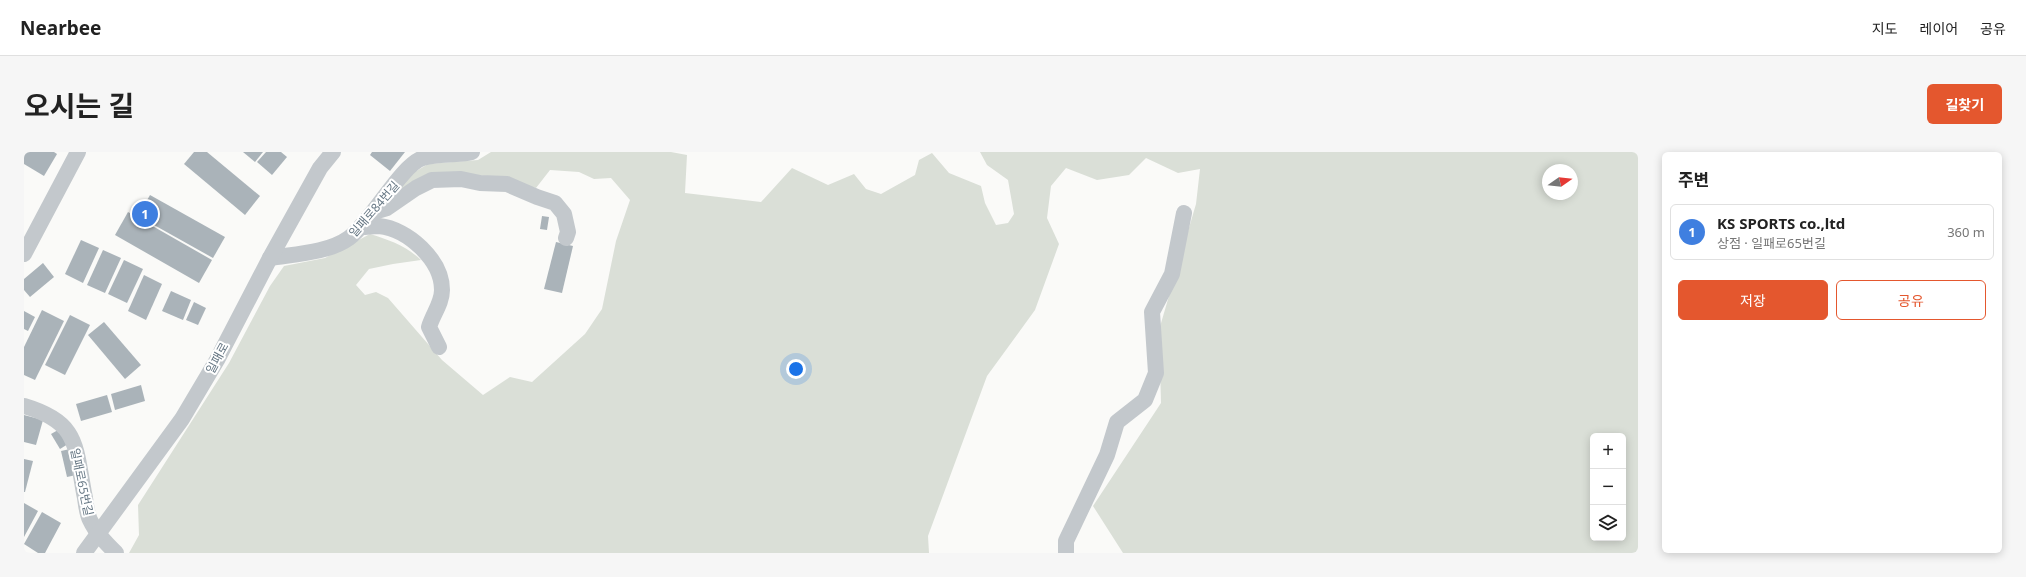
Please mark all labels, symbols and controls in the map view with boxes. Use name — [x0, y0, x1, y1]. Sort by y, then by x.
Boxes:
text: Nearbee — [20, 15, 101, 41]
text: 지도 — [1872, 19, 1898, 38]
text: 레이어 — [1920, 19, 1958, 38]
text: 공유 — [1980, 19, 2006, 38]
button: 길찾기 — [1927, 84, 2002, 124]
text: 오시는 길 — [24, 86, 134, 124]
north arrow — [1542, 164, 1578, 200]
text: 주변 — [1678, 168, 1709, 191]
street label: 일패로84번길 — [345, 177, 403, 241]
pin: 1 — [132, 199, 158, 229]
text: KS SPORTS co.,ltd — [1717, 213, 1845, 233]
text: 1 — [1688, 223, 1696, 241]
text: 360 m — [1947, 223, 1985, 241]
text: 상점 · 일패로65번길 — [1717, 234, 1826, 252]
button: 저장 — [1678, 280, 1828, 320]
button: 공유 — [1836, 280, 1986, 320]
street label: 일패로 — [202, 339, 232, 377]
your location — [786, 359, 806, 379]
map controls — [1590, 433, 1626, 541]
button: + — [1590, 433, 1626, 469]
street label: 일패로65번길 — [67, 447, 97, 517]
button: − — [1590, 469, 1626, 505]
button: layers — [1590, 505, 1626, 541]

